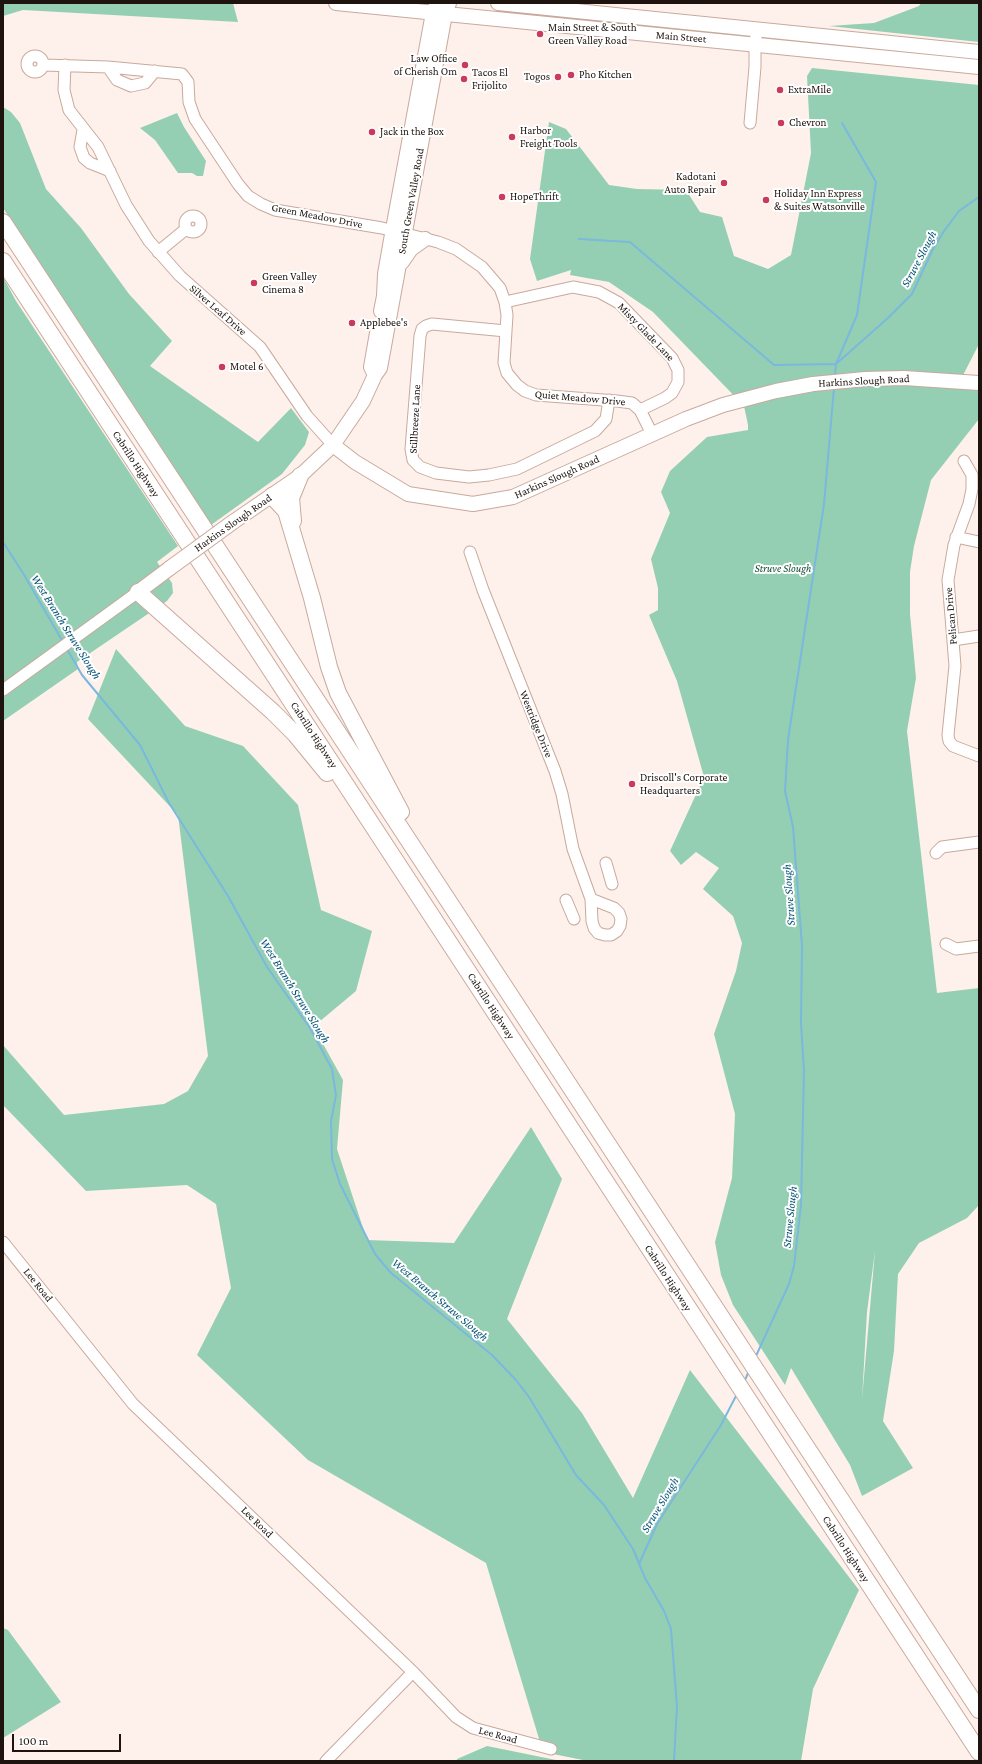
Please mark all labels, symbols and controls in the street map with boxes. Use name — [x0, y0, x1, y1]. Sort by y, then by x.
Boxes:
place label: Main Street & South Green Valley Road — [548, 21, 637, 47]
street label: Main Street — [655, 28, 707, 46]
marker: Main Street & South Green Valley Road — [535, 29, 545, 39]
place label: Law Office of Cherish Om — [394, 52, 457, 78]
marker: Law Office of Cherish Om — [460, 60, 470, 70]
place label: Tacos El Frijolito — [472, 66, 508, 92]
place label: Pho Kitchen — [579, 68, 632, 82]
place label: Togos — [524, 70, 550, 84]
marker: Pho Kitchen — [566, 70, 576, 80]
marker: Togos — [553, 72, 563, 82]
marker: Tacos El Frijolito — [459, 74, 469, 84]
place label: ExtraMile — [788, 83, 831, 97]
marker: ExtraMile — [775, 85, 785, 95]
place label: Chevron — [789, 116, 826, 130]
marker: Chevron — [776, 118, 786, 128]
place label: Harbor Freight Tools — [520, 124, 577, 150]
place label: Jack in the Box — [380, 125, 444, 139]
marker: Jack in the Box — [367, 127, 377, 137]
marker: Harbor Freight Tools — [507, 132, 517, 142]
street label: South Green Valley Road — [395, 147, 427, 255]
place label: Kadotani Auto Repair — [664, 170, 716, 196]
marker: Kadotani Auto Repair — [719, 178, 729, 188]
place label: Holiday Inn Express & Suites Watsonville — [774, 187, 865, 213]
place label: HopeThrift — [510, 190, 559, 204]
marker: HopeThrift — [497, 192, 507, 202]
marker: Holiday Inn Express & Suites Watsonville — [761, 195, 771, 205]
street label: Green Meadow Drive — [270, 201, 364, 231]
water label: Struve Slough — [898, 228, 940, 290]
place label: Green Valley Cinema 8 — [262, 270, 317, 296]
marker: Green Valley Cinema 8 — [249, 278, 259, 288]
street label: Silver Leaf Drive — [187, 282, 249, 338]
street label: Misty Glade Lane — [615, 300, 677, 364]
place label: Applebee's — [360, 316, 408, 330]
marker: Applebee's — [347, 318, 357, 328]
place label: Motel 6 — [230, 360, 264, 374]
marker: Motel 6 — [217, 362, 227, 372]
street label: Harkins Slough Road — [818, 372, 910, 390]
street label: Stillbreeze Lane — [407, 384, 423, 454]
street label: Quiet Meadow Drive — [534, 387, 626, 409]
street label: Cabrillo Highway — [110, 428, 162, 500]
street label: Harkins Slough Road — [513, 452, 601, 502]
street label: Harkins Slough Road — [192, 491, 274, 555]
park label: Struve Slough — [755, 562, 811, 576]
water label: West Branch Struve Slough — [28, 572, 104, 682]
street label: Pelican Drive — [942, 587, 960, 645]
street label: Westridge Drive — [517, 689, 555, 759]
street label: Cabrillo Highway — [288, 699, 340, 771]
place label: Driscoll's Corporate Headquarters — [640, 771, 727, 797]
marker: Driscoll's Corporate Headquarters — [627, 779, 637, 789]
water label: Struve Slough — [780, 864, 798, 926]
water label: West Branch Struve Slough — [257, 936, 333, 1046]
street label: Cabrillo Highway — [465, 970, 517, 1042]
water label: Struve Slough — [780, 1185, 800, 1249]
street label: Cabrillo Highway — [642, 1242, 694, 1314]
water label: West Branch Struve Slough — [389, 1256, 491, 1344]
street label: Lee Road — [20, 1265, 56, 1305]
water label: Struve Slough — [638, 1475, 682, 1535]
street label: Lee Road — [238, 1504, 276, 1540]
street label: Cabrillo Highway — [820, 1513, 872, 1585]
street label: Lee Road — [477, 1724, 519, 1746]
scale bar — [14, 1726, 123, 1752]
text: 100 m — [19, 1734, 48, 1748]

